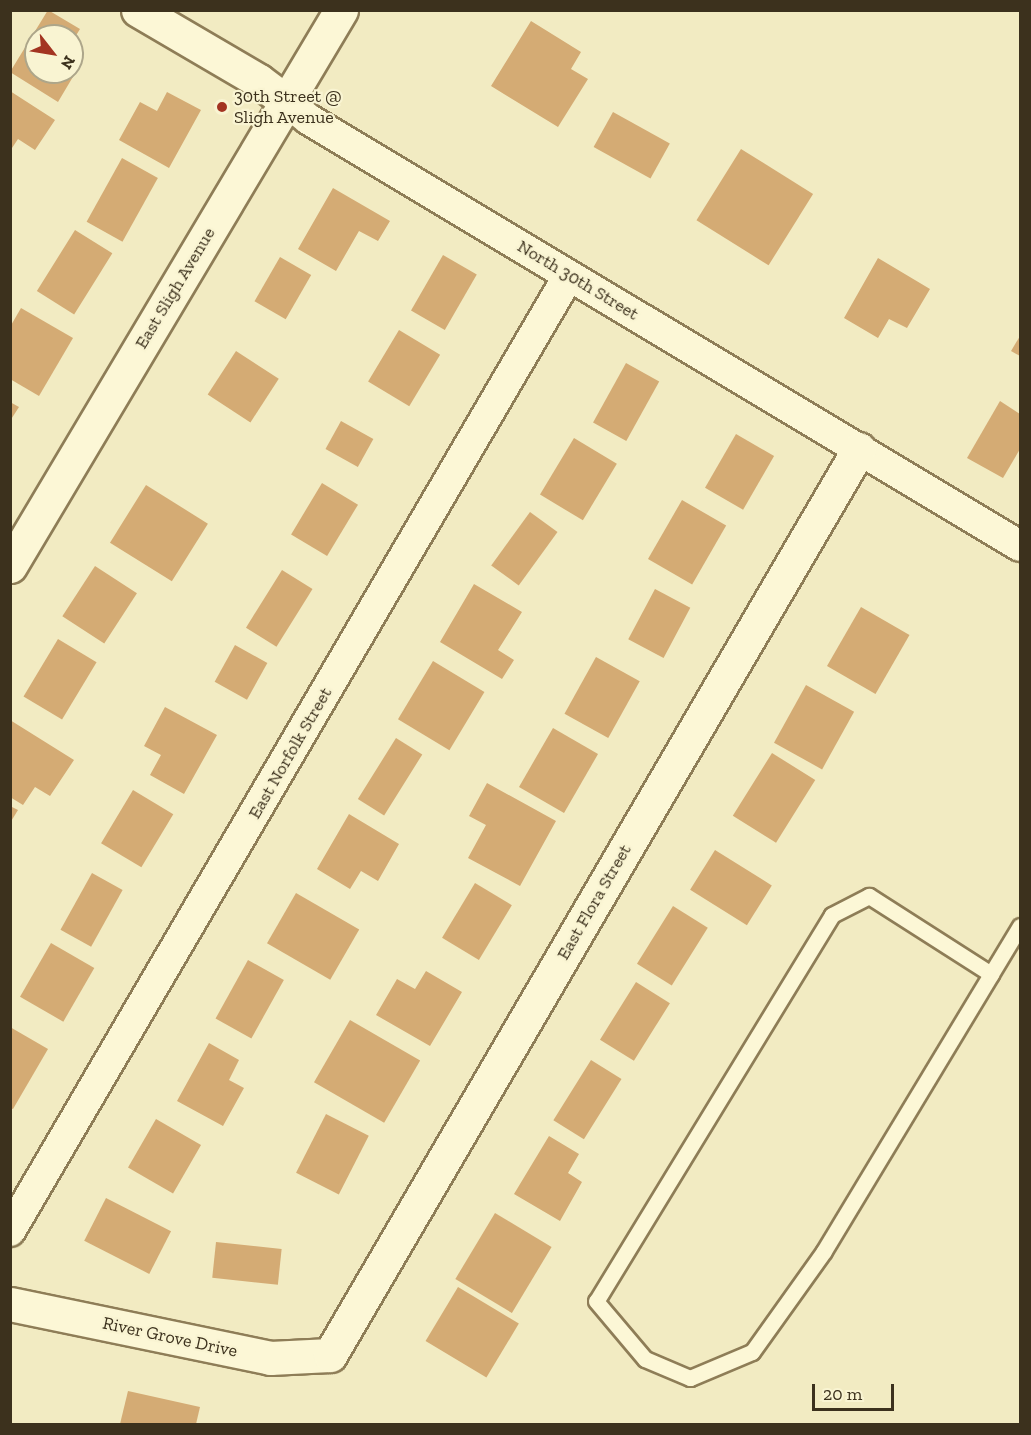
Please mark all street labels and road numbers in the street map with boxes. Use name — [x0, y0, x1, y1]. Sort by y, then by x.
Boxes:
street label: East Sligh Avenue — [130, 223, 220, 353]
street label: North 30th Street — [513, 235, 643, 325]
street label: East Norfolk Street — [244, 683, 336, 823]
street label: East Flora Street — [552, 840, 636, 964]
street label: River Grove Drive — [100, 1312, 240, 1362]

